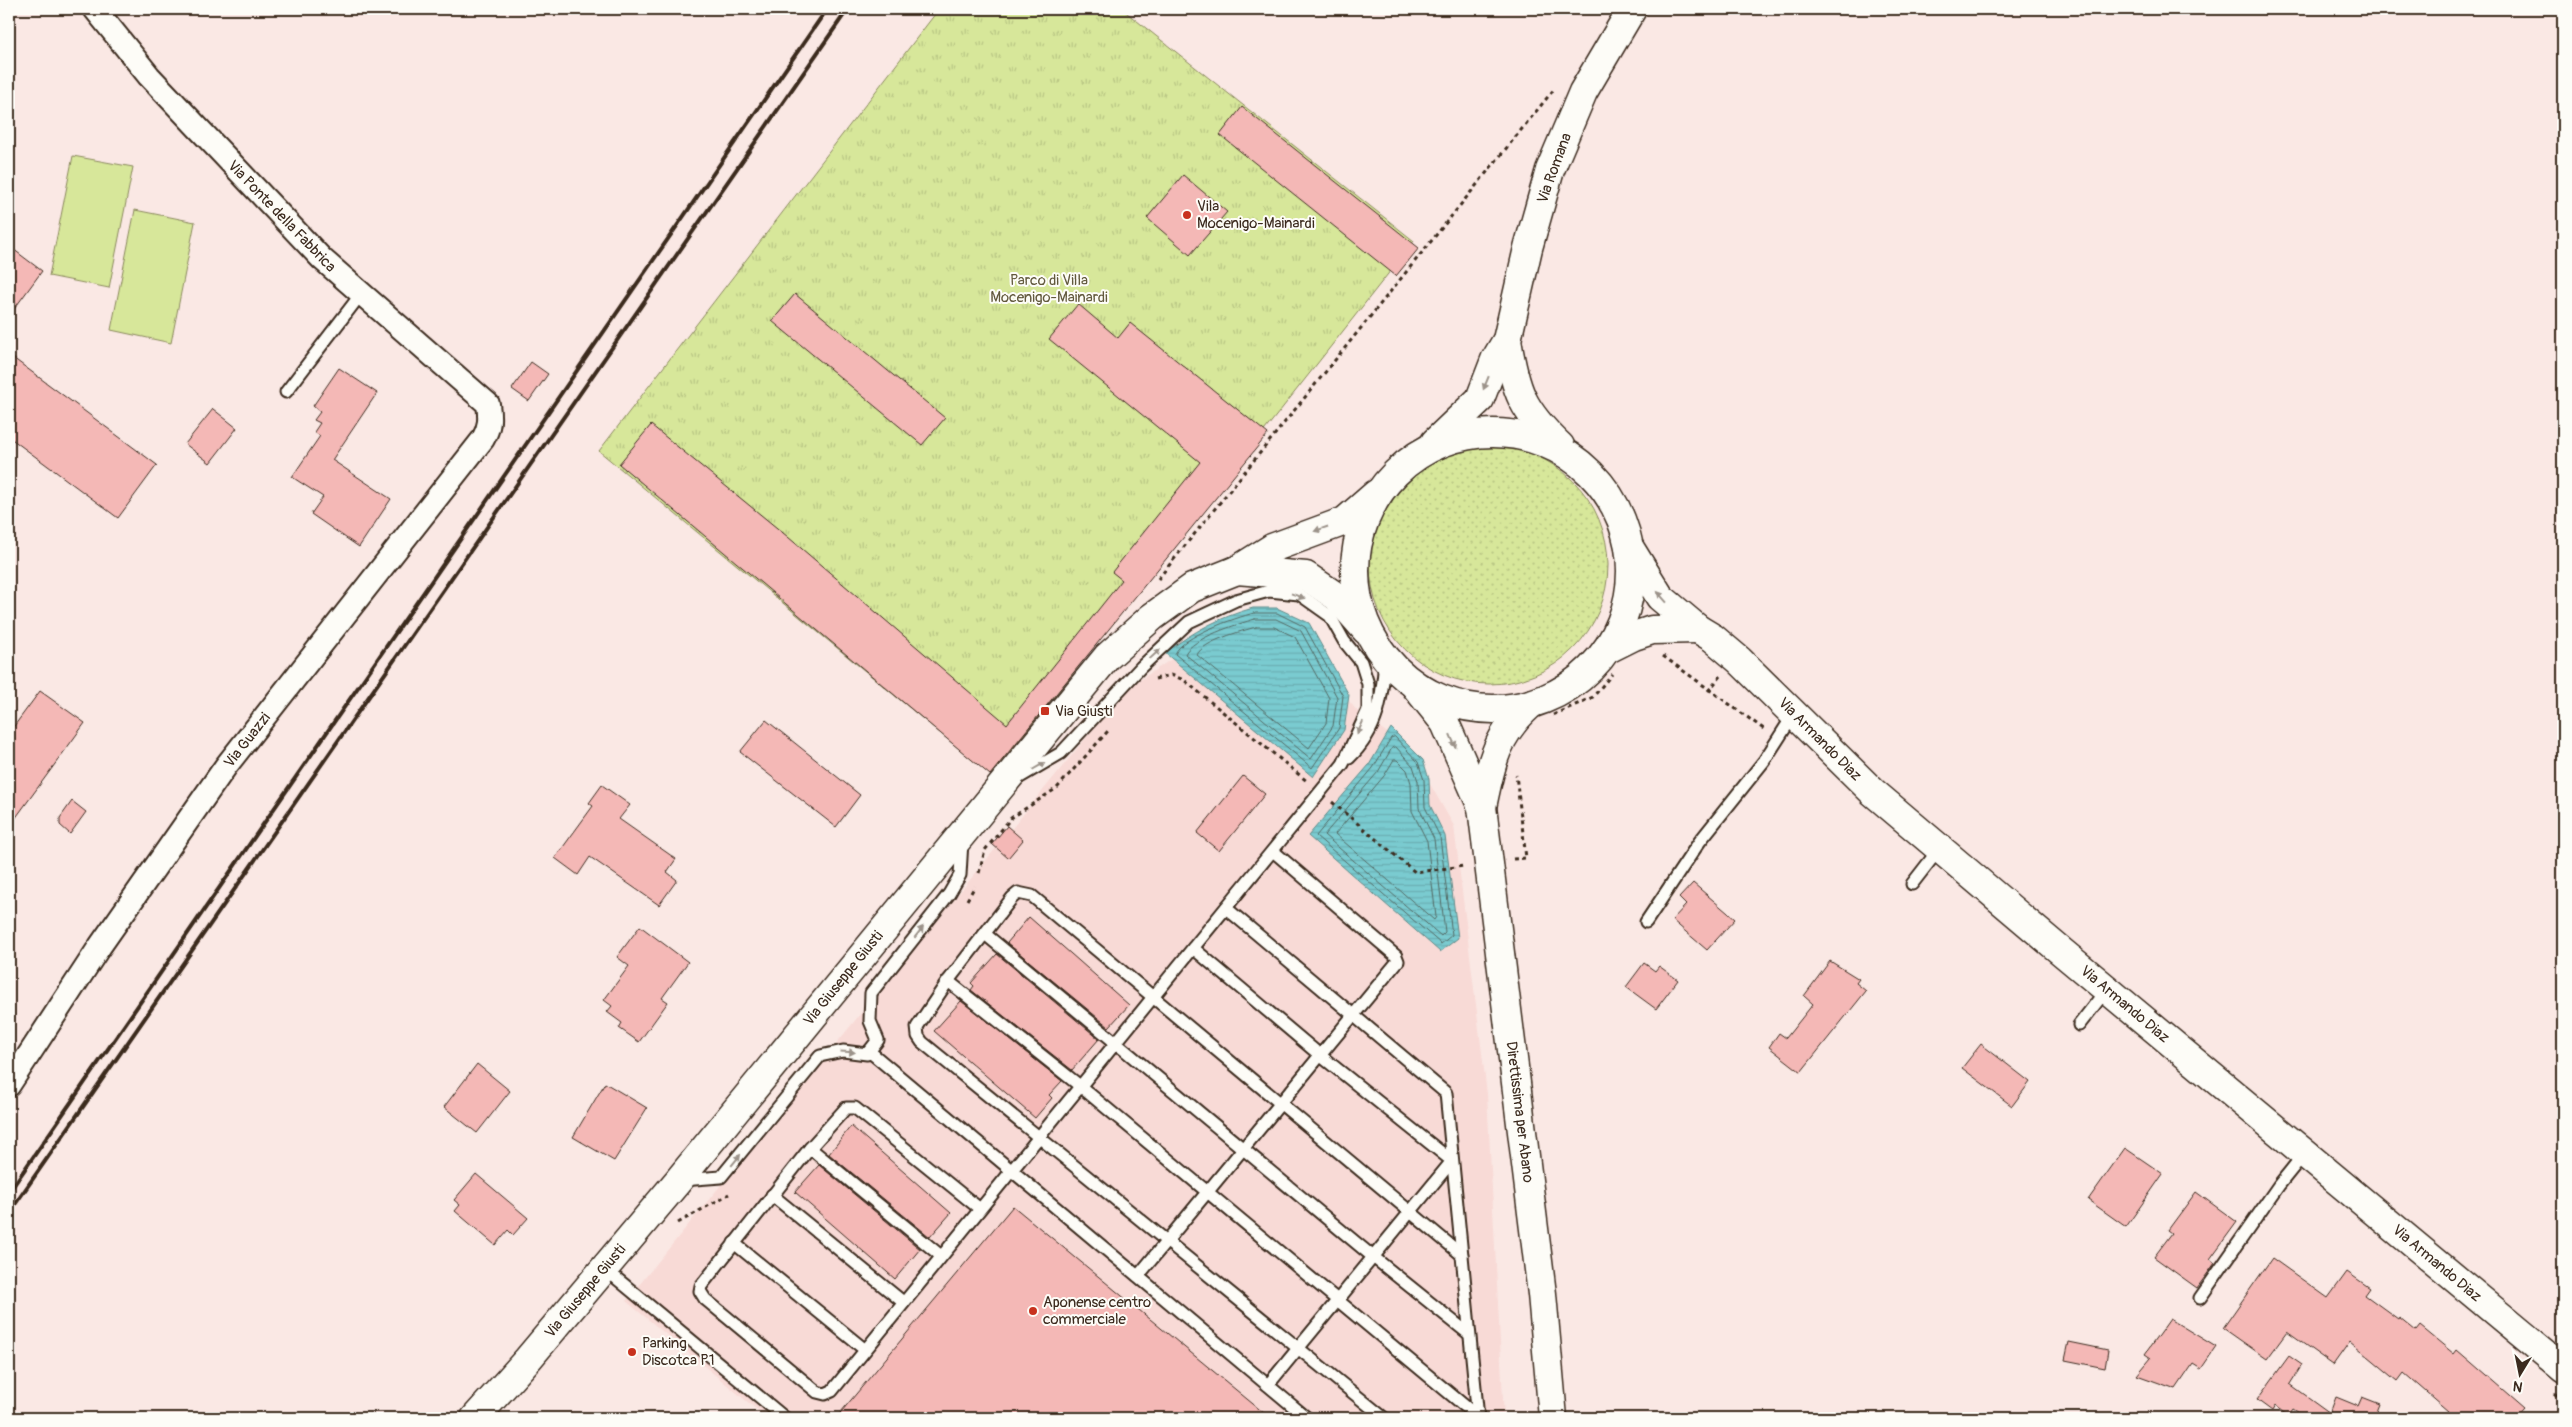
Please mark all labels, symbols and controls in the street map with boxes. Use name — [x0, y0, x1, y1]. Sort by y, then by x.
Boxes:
street label: Via Romana — [1533, 130, 1576, 206]
street label: Via Ponte della Fabbrica — [223, 157, 340, 276]
place label: Vila Mocenigo-Mainardi — [1197, 197, 1315, 233]
marker: Vila Mocenigo-Mainardi — [1181, 209, 1193, 221]
park label: Parco di Villa Mocenigo-Mainardi — [990, 271, 1108, 307]
one-way arrow — [1482, 376, 1490, 391]
one-way arrow — [1314, 526, 1329, 533]
one-way arrow — [1656, 590, 1667, 603]
one-way arrow — [1291, 592, 1306, 600]
one-way arrow — [1149, 648, 1161, 659]
street label: Via Armando Diaz — [1774, 694, 1866, 785]
place label: Via Giusti — [1055, 702, 1113, 721]
marker: Via Giusti — [1039, 705, 1051, 717]
street label: Via Guazzi — [220, 709, 275, 772]
one-way arrow — [1356, 721, 1364, 735]
one-way arrow — [1449, 734, 1457, 749]
one-way arrow — [1032, 762, 1046, 770]
one-way arrow — [914, 926, 924, 939]
street label: Via Giuseppe Giusti — [799, 927, 888, 1030]
street label: Via Armando Diaz — [2076, 962, 2173, 1047]
street label: Direttissima per Abano — [1501, 1040, 1538, 1184]
one-way arrow — [841, 1049, 857, 1057]
one-way arrow — [730, 1154, 741, 1166]
street label: Via Armando Diaz — [2388, 1221, 2485, 1306]
street label: Via Giuseppe Giusti — [541, 1240, 630, 1342]
place label: Aponense centro commerciale — [1043, 1293, 1151, 1329]
marker: Aponense centro commerciale — [1027, 1305, 1039, 1317]
place label: Parking Discotca P1 — [642, 1334, 715, 1370]
marker: Parking Discotca P1 — [626, 1346, 638, 1358]
north arrow — [2494, 1350, 2544, 1400]
text: N — [2512, 1377, 2524, 1396]

